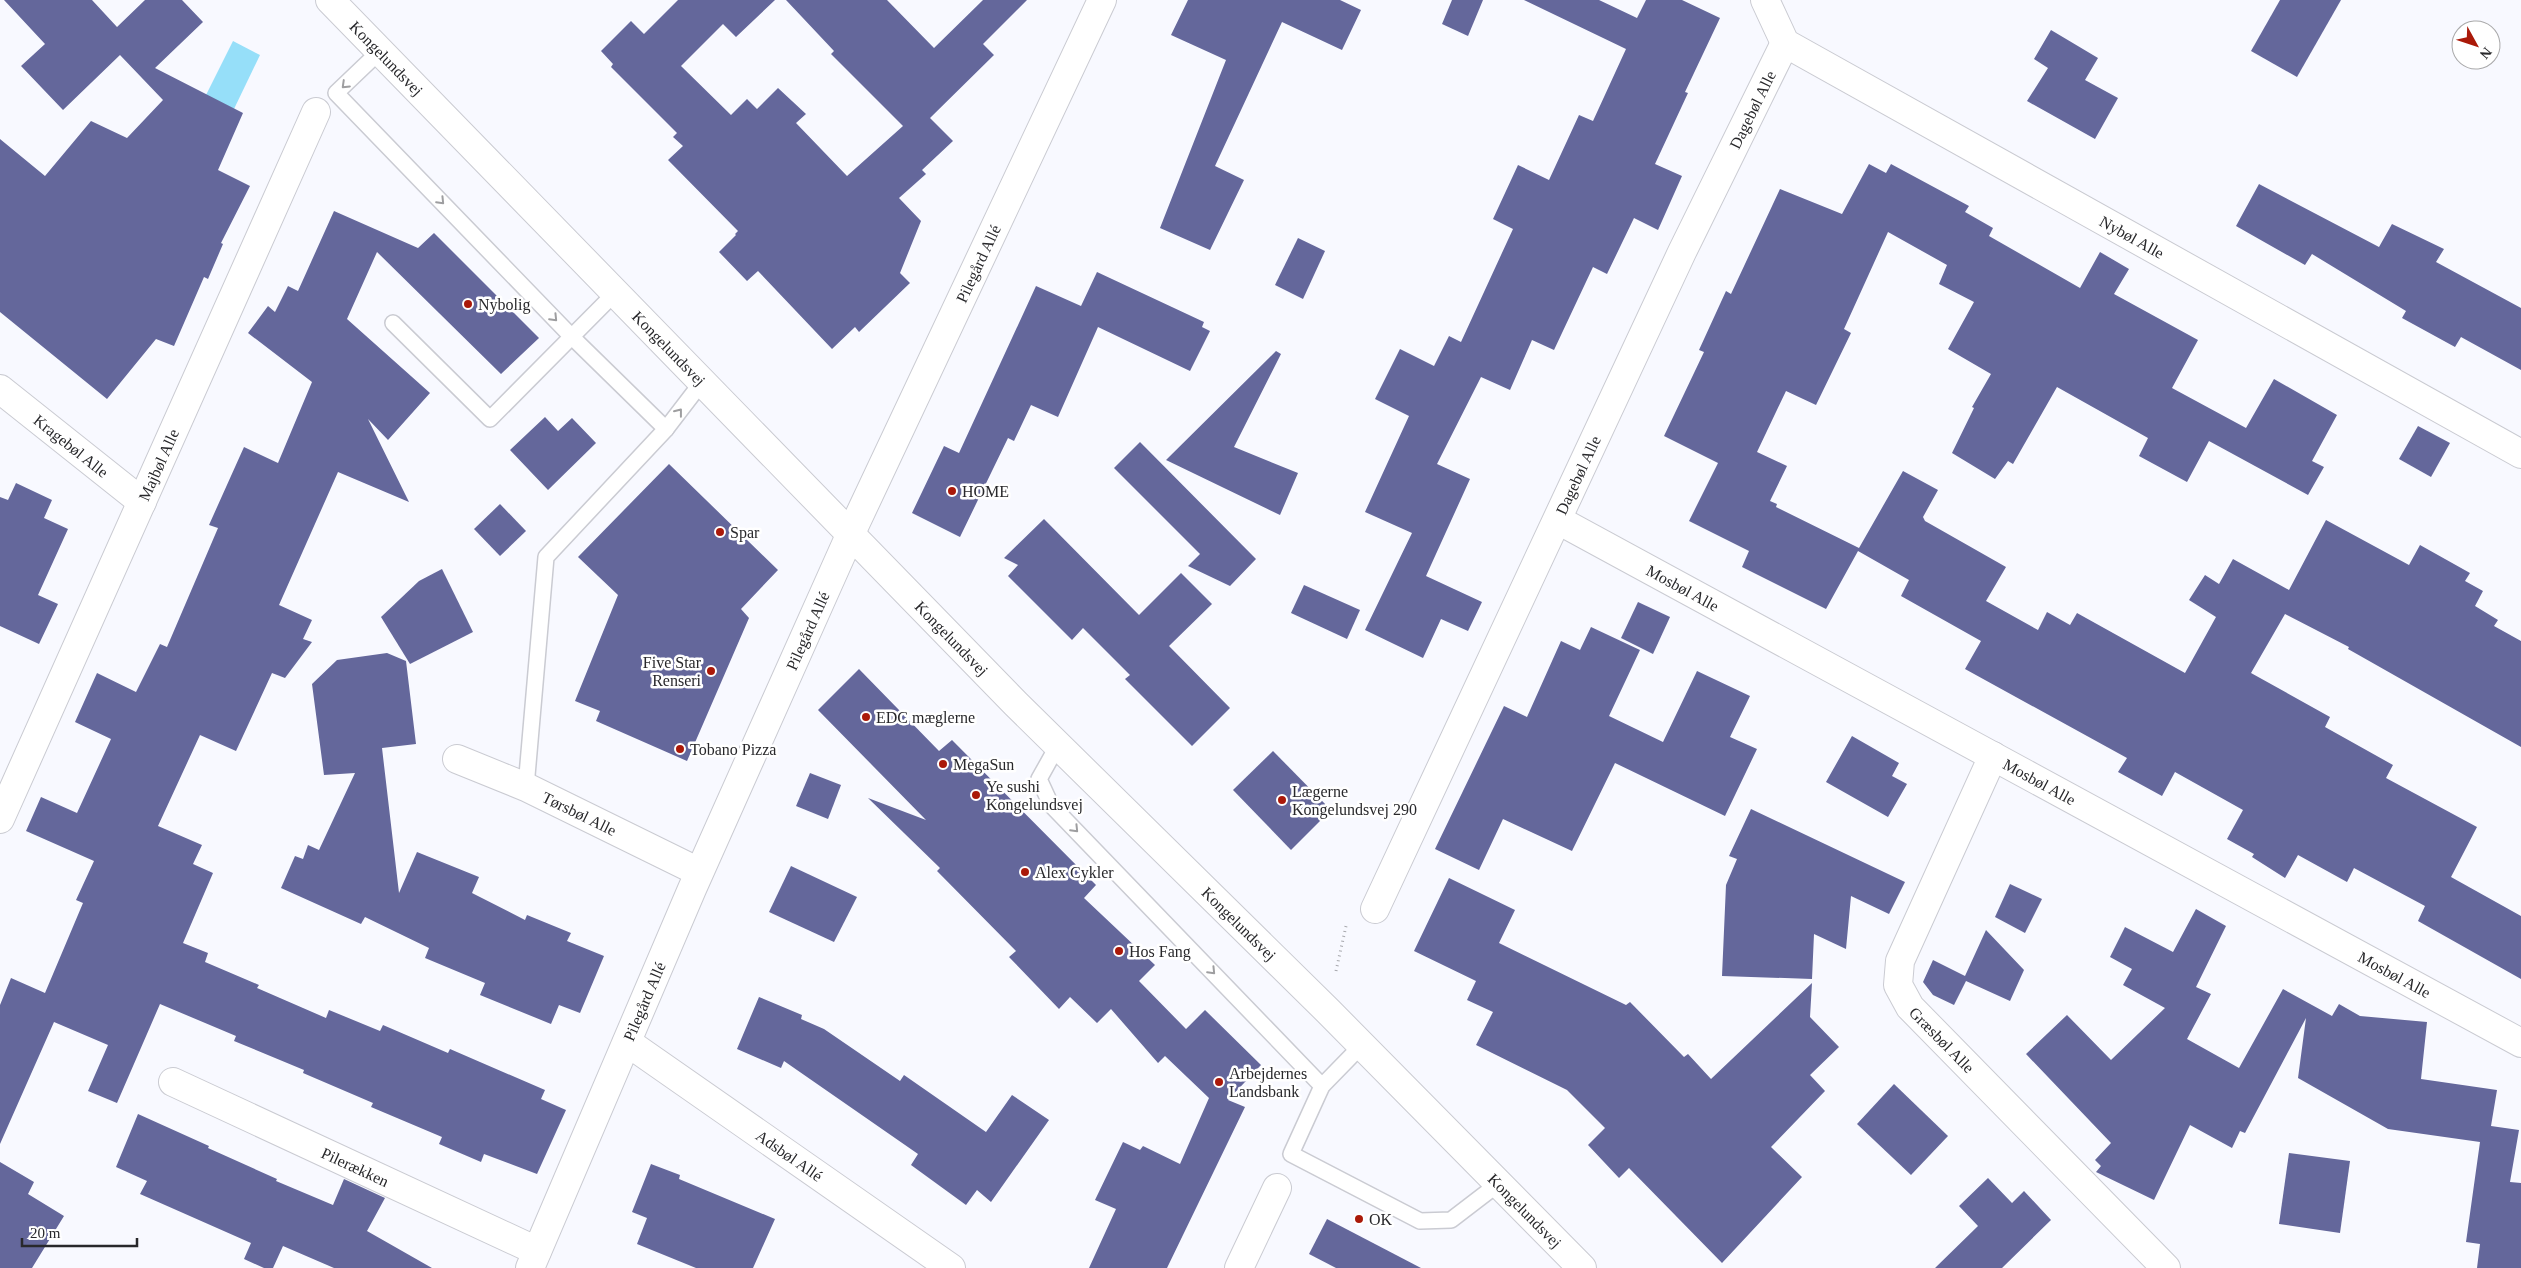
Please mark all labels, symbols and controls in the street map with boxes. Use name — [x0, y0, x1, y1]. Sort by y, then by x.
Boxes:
street label: Kongelundsvej — [346, 18, 426, 100]
north arrow — [2451, 20, 2501, 70]
text: N — [2477, 44, 2495, 62]
street label: Dagebøl Alle — [1726, 68, 1779, 152]
one-way arrow — [342, 79, 351, 88]
one-way arrow — [435, 196, 444, 205]
street label: Nybøl Alle — [2097, 213, 2167, 262]
street label: Pilegård Allé — [953, 222, 1004, 305]
place label: Nybolig — [478, 296, 530, 314]
marker: Nybolig — [462, 298, 474, 310]
street label: Kongelundsvej — [629, 308, 709, 390]
one-way arrow — [548, 312, 557, 321]
one-way arrow — [673, 408, 682, 418]
street label: Kragebøl Alle — [30, 411, 112, 481]
street label: Majbøl Alle — [135, 426, 182, 504]
street label: Dagebøl Alle — [1553, 433, 1604, 517]
place label: HOME — [962, 483, 1009, 500]
marker: HOME — [946, 485, 958, 497]
place label: Spar — [730, 524, 760, 542]
marker: Spar — [714, 526, 726, 538]
street label: Mosbøl Alle — [1644, 562, 1722, 615]
street label: Pilegård Allé — [783, 589, 833, 673]
street label: Kongelundsvej — [912, 598, 991, 680]
place label: Five Star Renseri — [643, 654, 702, 689]
marker: Five Star Renseri — [705, 665, 717, 677]
place label: EDC mæglerne — [876, 709, 975, 727]
marker: EDC mæglerne — [860, 711, 872, 723]
place label: Tobano Pizza — [690, 741, 776, 758]
marker: Tobano Pizza — [674, 743, 686, 755]
place label: MegaSun — [953, 756, 1014, 774]
street label: Mosbøl Alle — [2000, 756, 2078, 808]
marker: MegaSun — [937, 758, 949, 770]
place label: Ye sushi Kongelundsvej — [986, 778, 1083, 814]
place label: Lægerne Kongelundsvej 290 — [1292, 783, 1417, 819]
street label: Tørsbøl Alle — [539, 788, 619, 839]
marker: Ye sushi Kongelundsvej — [970, 789, 982, 801]
marker: Lægerne Kongelundsvej 290 — [1276, 794, 1288, 806]
one-way arrow — [1069, 824, 1078, 833]
place label: Alex Cykler — [1035, 864, 1114, 882]
marker: Alex Cykler — [1019, 866, 1031, 878]
street label: Kongelundsvej — [1198, 884, 1279, 965]
place label: Hos Fang — [1129, 943, 1191, 961]
marker: Hos Fang — [1113, 945, 1125, 957]
street label: Mosbøl Alle — [2355, 948, 2433, 1001]
street label: Pilegård Allé — [620, 960, 669, 1044]
one-way arrow — [1206, 966, 1215, 975]
street label: Græsbøl Alle — [1906, 1004, 1977, 1076]
place label: Arbejdernes Landsbank — [1229, 1065, 1307, 1100]
marker: Arbejdernes Landsbank — [1213, 1076, 1225, 1088]
street label: Adsbøl Allé — [753, 1127, 826, 1185]
street label: Pilerækken — [319, 1144, 391, 1190]
street label: Kongelundsvej — [1485, 1170, 1565, 1252]
place label: OK — [1369, 1211, 1393, 1228]
marker: OK — [1353, 1213, 1365, 1225]
scale bar — [22, 1216, 138, 1248]
text: 20 m — [30, 1225, 61, 1241]

